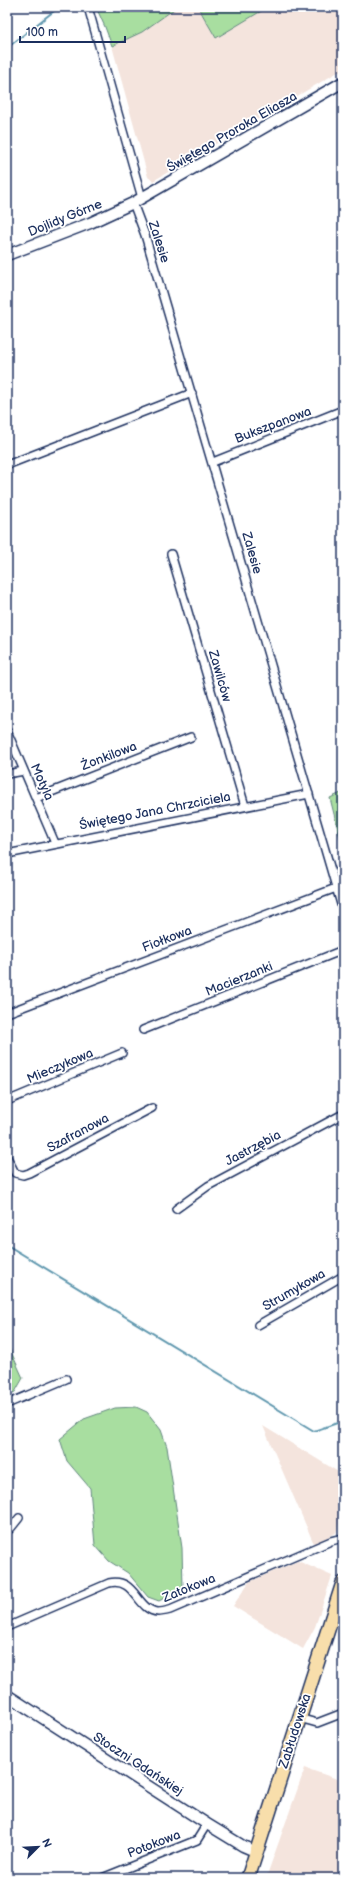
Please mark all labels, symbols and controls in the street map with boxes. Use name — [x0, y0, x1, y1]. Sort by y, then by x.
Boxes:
scale bar — [20, 18, 125, 44]
text: 100 m — [26, 25, 58, 40]
street label: Świętego Proroka Eliasza — [164, 87, 300, 176]
street label: Dojlidy Górne — [26, 196, 105, 240]
street label: Zalesie — [144, 218, 173, 265]
street label: Bukszpanowa — [232, 403, 314, 447]
street label: Zalesie — [238, 529, 266, 576]
street label: Zawilców — [205, 647, 235, 704]
street label: Żonkilowa — [78, 738, 139, 774]
street label: Motyla — [27, 761, 57, 803]
street label: Świętego Jana Chrzciciela — [78, 788, 232, 834]
street label: Fiołkowa — [140, 922, 194, 956]
street label: Macierzanki — [203, 958, 275, 1000]
street label: Mieczykowa — [24, 1045, 96, 1087]
street label: Szafranowa — [44, 1110, 112, 1156]
street label: Jastrzębia — [222, 1127, 284, 1169]
street label: Strumykowa — [260, 1266, 328, 1314]
street label: Zatokowa — [159, 1570, 218, 1606]
street label: Zabłudowska — [275, 1692, 315, 1771]
street label: Stoczni Gdańskiej — [90, 1729, 186, 1799]
north arrow — [18, 1827, 58, 1867]
street label: Potokowa — [125, 1827, 183, 1861]
text: N — [39, 1837, 54, 1850]

